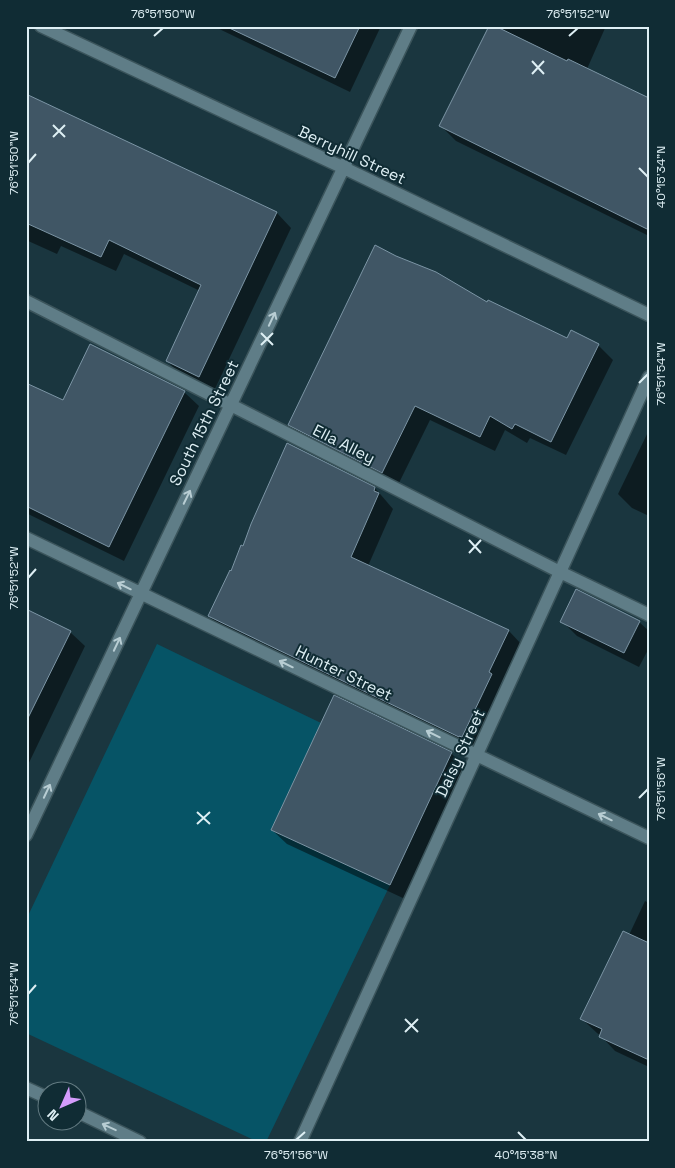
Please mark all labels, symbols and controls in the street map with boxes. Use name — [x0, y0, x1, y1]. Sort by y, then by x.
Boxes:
text: 76°51'50"W — [131, 6, 196, 22]
text: 76°51'52"W — [546, 6, 610, 22]
street label: Berryhill Street — [295, 121, 409, 189]
text: 76°51'50"W — [6, 130, 22, 195]
text: 40°15'34"N — [653, 146, 669, 208]
one-way arrow — [268, 312, 277, 327]
text: 76°51'54"W — [653, 342, 669, 406]
street label: South 15th Street — [164, 357, 244, 489]
street label: Ella Alley — [309, 419, 379, 469]
one-way arrow — [183, 490, 192, 505]
text: 76°51'52"W — [6, 546, 22, 610]
one-way arrow — [117, 581, 132, 590]
one-way arrow — [113, 637, 122, 652]
street label: Hunter Street — [292, 640, 396, 706]
one-way arrow — [279, 658, 294, 668]
street label: Daisy Street — [430, 706, 490, 800]
one-way arrow — [426, 728, 441, 738]
text: 76°51'56"W — [653, 757, 669, 821]
one-way arrow — [42, 783, 52, 798]
one-way arrow — [598, 811, 613, 821]
text: 76°51'54"W — [6, 962, 22, 1026]
north arrow — [38, 1080, 88, 1130]
text: N — [43, 1106, 62, 1125]
one-way arrow — [101, 1122, 116, 1132]
text: 76°51'56"W — [264, 1147, 328, 1163]
text: 40°15'38"N — [495, 1147, 557, 1163]

